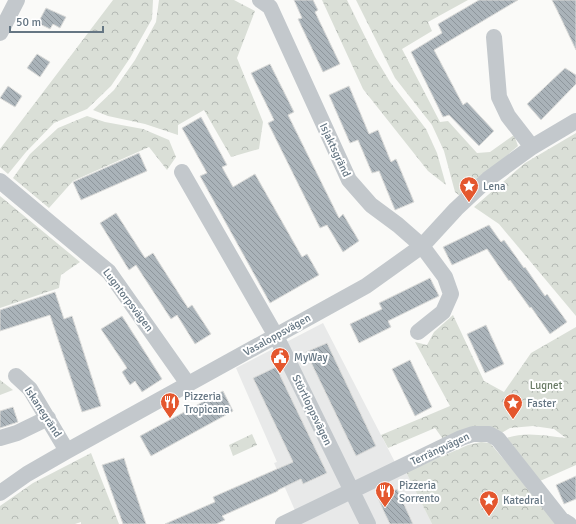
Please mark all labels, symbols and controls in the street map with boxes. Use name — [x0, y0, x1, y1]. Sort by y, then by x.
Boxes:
scale bar — [10, 8, 103, 34]
text: 50 m — [16, 15, 41, 30]
street label: Isjaktsgränd — [317, 121, 353, 179]
place icon: Lena — [458, 175, 480, 203]
place label: Lena — [483, 180, 506, 193]
street label: Lugntorpsvägen — [100, 266, 156, 334]
street label: Vasaloppsvägen — [241, 311, 313, 359]
public building icon: MyWay — [269, 346, 291, 374]
place label: MyWay — [294, 351, 328, 364]
street label: Störtloppsvägen — [289, 373, 335, 447]
park label: Lugnet — [530, 379, 562, 392]
street label: Iskanegränd — [22, 384, 64, 440]
place label: Pizzeria Tropicana — [184, 390, 230, 416]
restaurant icon: Pizzeria Tropicana — [159, 391, 181, 419]
place icon: Faster — [502, 392, 524, 420]
place label: Faster — [527, 397, 556, 410]
street label: Terrängvägen — [409, 430, 471, 468]
place label: Pizzeria Sorrento — [399, 479, 440, 505]
restaurant icon: Pizzeria Sorrento — [374, 480, 396, 508]
place icon: Katedral — [478, 489, 500, 517]
place label: Katedral — [503, 494, 543, 507]

